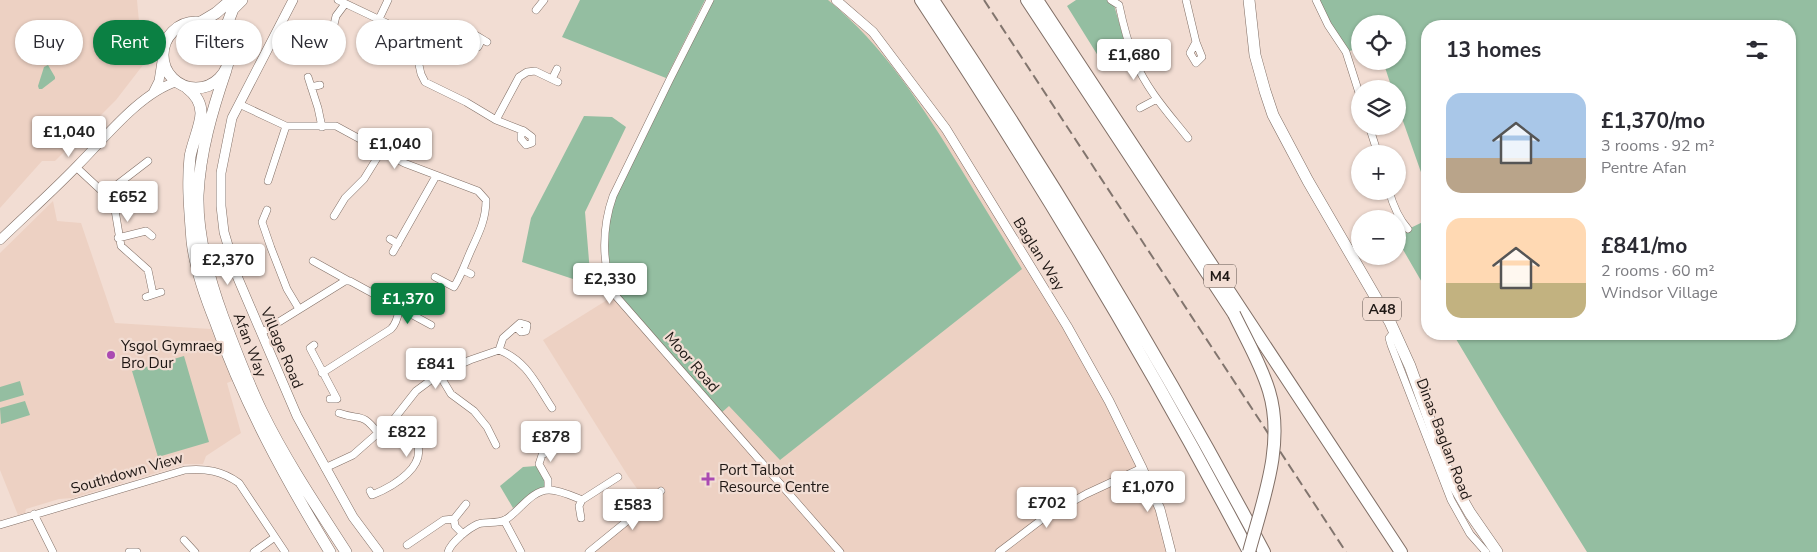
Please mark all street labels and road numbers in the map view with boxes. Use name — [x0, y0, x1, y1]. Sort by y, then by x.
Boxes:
street label: Baglan Way — [1009, 214, 1070, 295]
road number: M4 — [1204, 264, 1236, 288]
road number: A48 — [1363, 298, 1401, 320]
street label: Village Road — [256, 304, 308, 392]
street label: Afan Way — [229, 310, 272, 380]
street label: Moor Road — [660, 328, 724, 396]
street label: Dinas Baglan Road — [1412, 375, 1476, 503]
street label: Southdown View — [68, 447, 186, 499]

